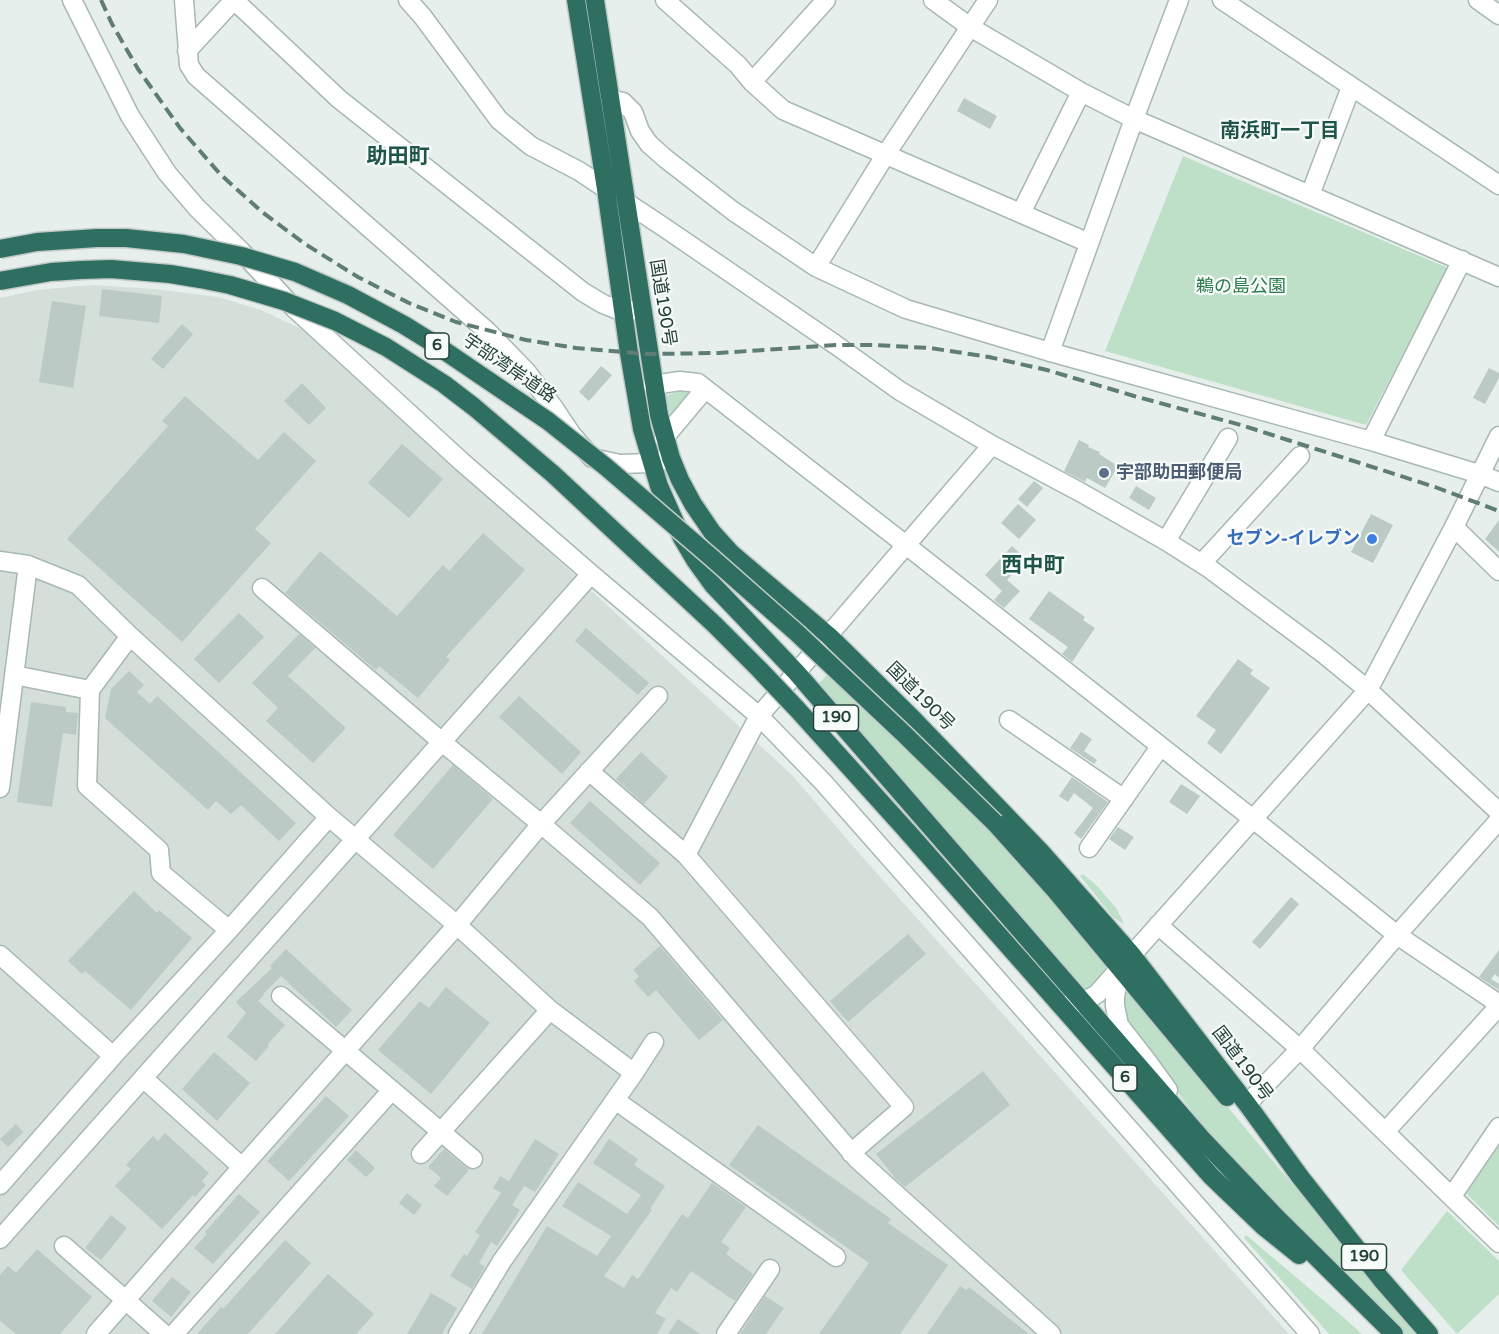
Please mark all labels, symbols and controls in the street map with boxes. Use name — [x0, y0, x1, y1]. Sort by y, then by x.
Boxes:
district label: 南浜町一丁目 — [1220, 120, 1340, 144]
district label: 助田町 — [367, 144, 429, 170]
street label: 国道190号 — [644, 258, 680, 348]
park label: 鵜の島公園 — [1196, 276, 1286, 298]
street label: 宇部湾岸道路 — [458, 330, 560, 408]
road number: 6 — [425, 333, 449, 359]
place label: 宇部助田郵便局 — [1116, 462, 1242, 484]
marker: 宇部助田郵便局 — [1097, 466, 1111, 480]
place label: セブン-イレブン — [1227, 528, 1360, 550]
marker: セブン-イレブン — [1365, 532, 1379, 546]
district label: 西中町 — [1002, 553, 1064, 579]
street label: 国道190号 — [881, 658, 959, 736]
road number: 190 — [814, 705, 858, 731]
street label: 国道190号 — [1207, 1022, 1277, 1106]
road number: 6 — [1113, 1065, 1137, 1091]
road number: 190 — [1342, 1244, 1386, 1270]

